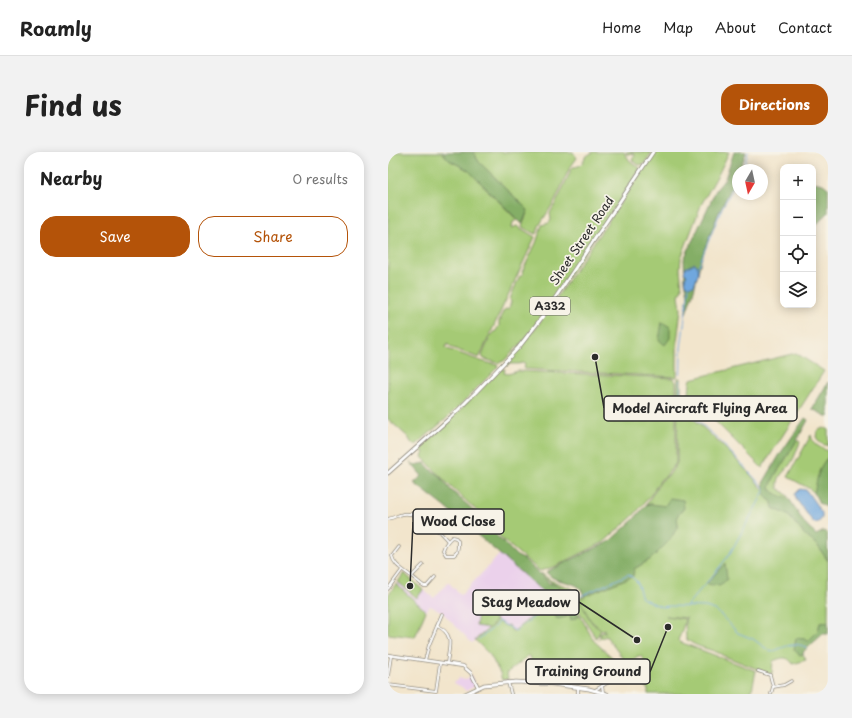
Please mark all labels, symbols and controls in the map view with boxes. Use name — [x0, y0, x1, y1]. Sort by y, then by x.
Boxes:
text: Roamly — [20, 14, 92, 42]
text: Home — [602, 17, 641, 38]
text: Map — [663, 17, 693, 38]
text: About — [715, 17, 756, 38]
text: Contact — [778, 17, 832, 38]
text: Find us — [24, 83, 122, 126]
button: Directions — [721, 84, 828, 125]
north arrow — [732, 164, 768, 200]
map controls — [780, 164, 816, 308]
button: + — [780, 164, 816, 200]
text: Nearby — [40, 165, 102, 191]
text: 0 results — [293, 169, 348, 188]
street label: Sheet Street Road — [545, 192, 618, 289]
button: − — [780, 200, 816, 236]
button: Save — [40, 216, 190, 257]
button: Share — [198, 216, 348, 257]
button: locate — [780, 236, 816, 272]
button: layers — [780, 272, 816, 308]
road number: A332 — [530, 297, 570, 315]
callout: Model Aircraft Flying Area — [604, 396, 797, 421]
text: Model Aircraft Flying Area — [612, 398, 788, 417]
callout: Wood Close — [413, 509, 504, 534]
text: Wood Close — [420, 511, 496, 530]
callout: Stag Meadow — [473, 590, 579, 615]
text: Stag Meadow — [481, 592, 571, 611]
callout: Training Ground — [526, 659, 650, 684]
text: Training Ground — [535, 661, 641, 680]

